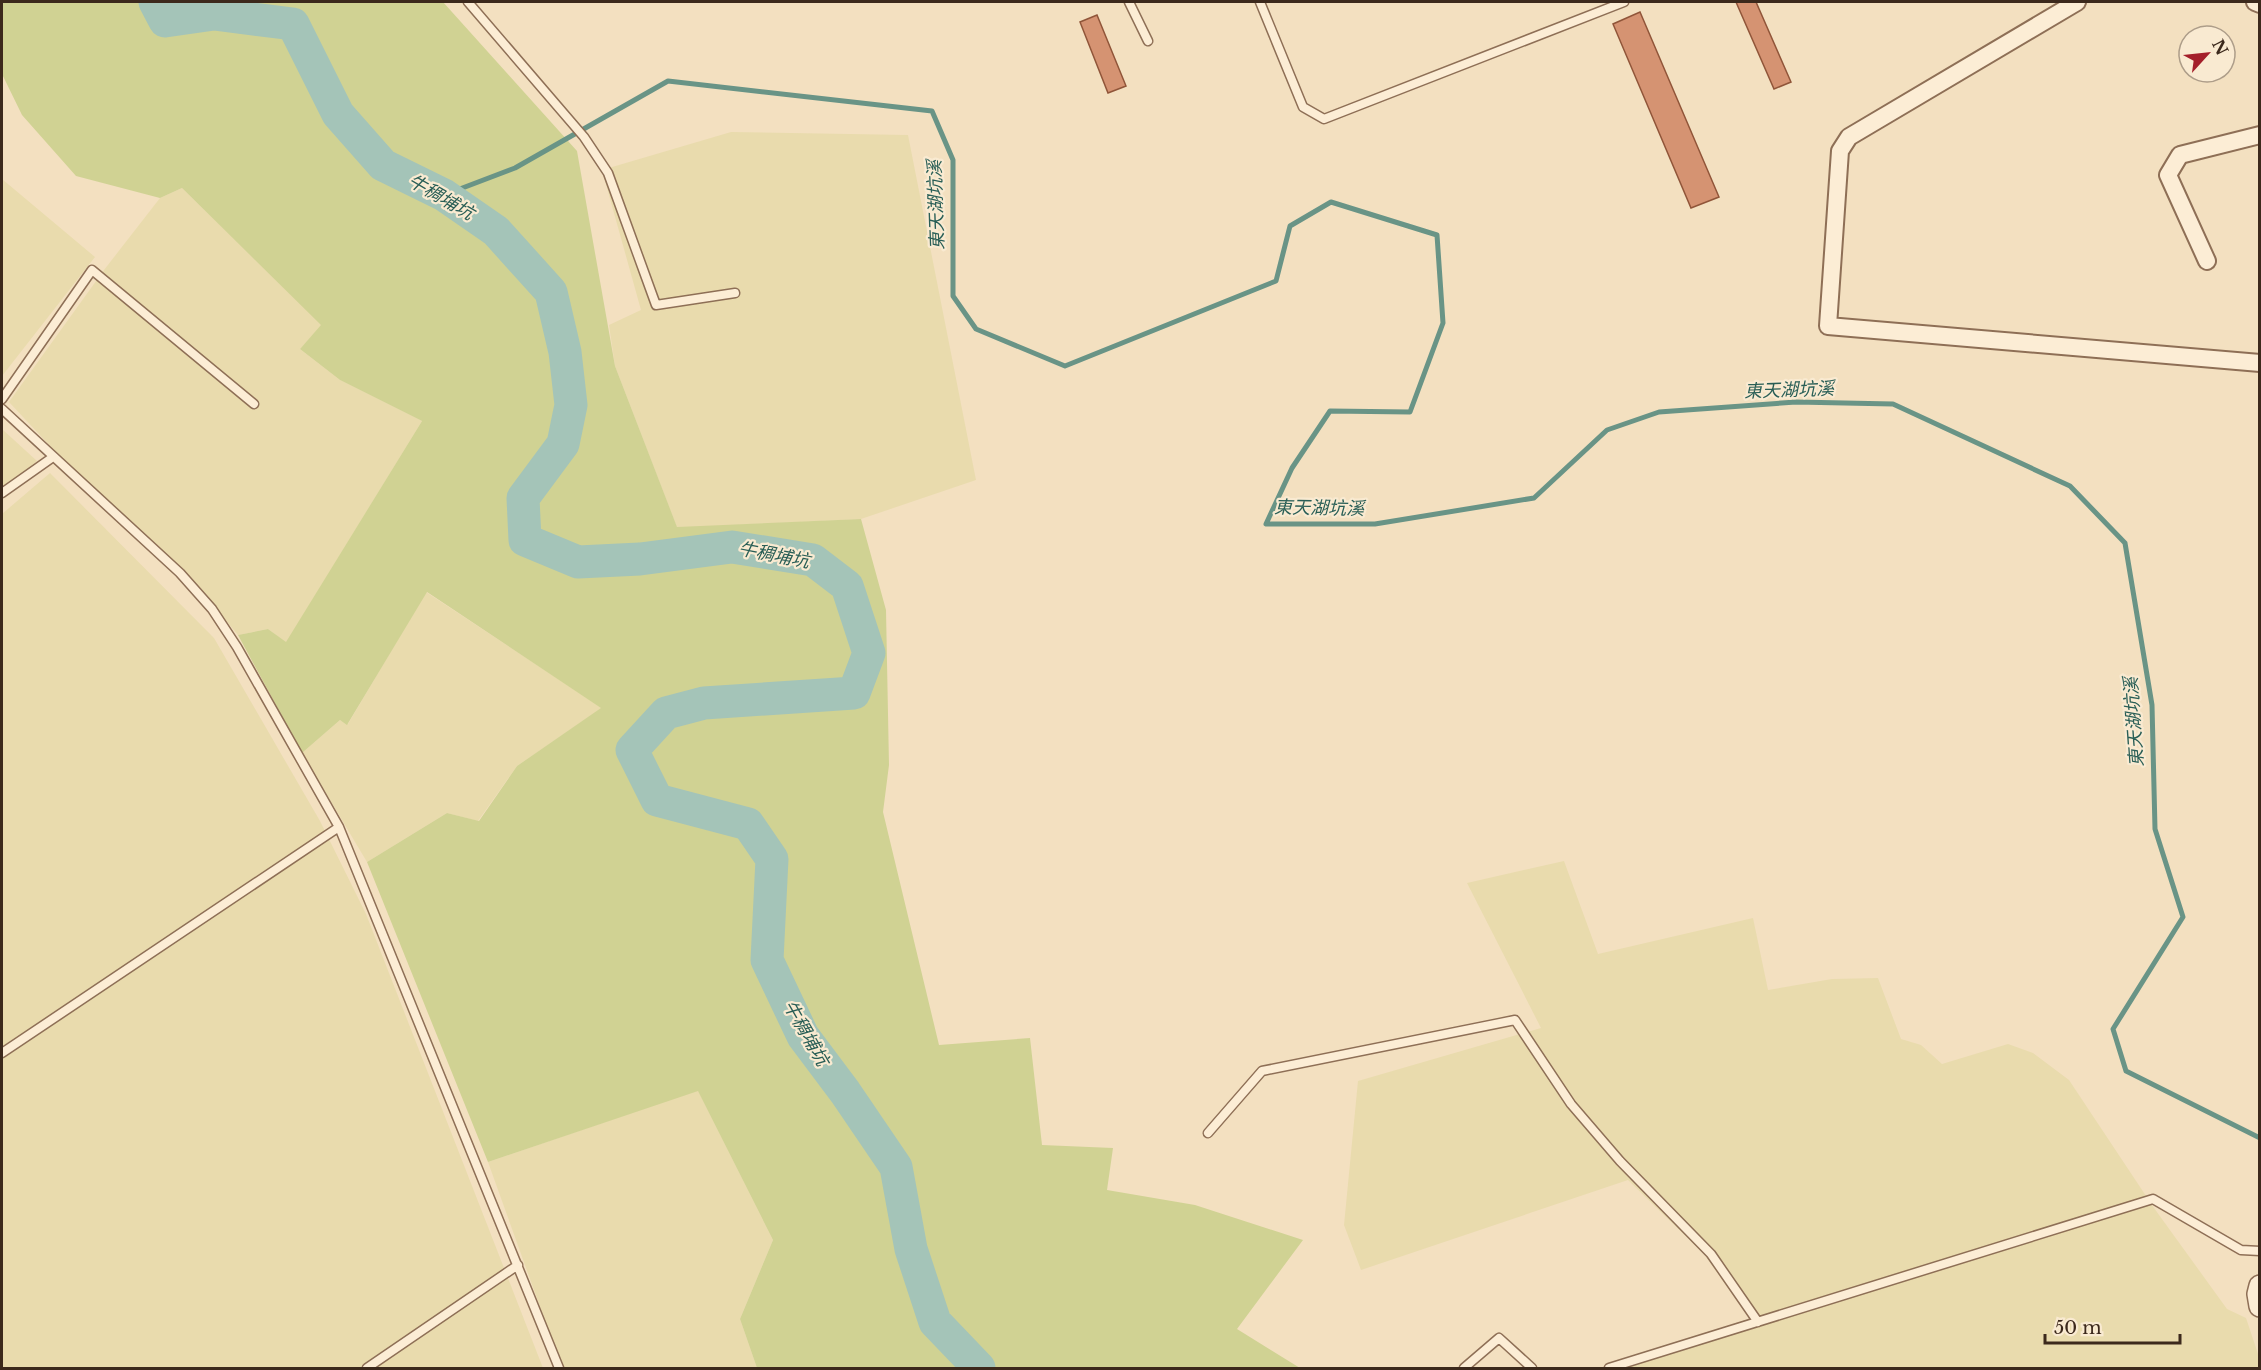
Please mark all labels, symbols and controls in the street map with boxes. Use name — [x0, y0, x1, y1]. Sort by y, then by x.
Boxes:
north arrow — [2177, 24, 2237, 84]
text: N — [2208, 36, 2233, 58]
water label: 東天湖坑溪 — [923, 157, 949, 250]
water label: 牛稠埔坑 — [404, 169, 480, 226]
water label: 東天湖坑溪 — [1744, 377, 1837, 403]
water label: 東天湖坑溪 — [1274, 496, 1367, 520]
water label: 牛稠埔坑 — [737, 537, 814, 573]
water label: 東天湖坑溪 — [2120, 673, 2148, 768]
water label: 牛稠埔坑 — [778, 996, 835, 1072]
scale bar — [2045, 1307, 2180, 1345]
text: 50 m — [2054, 1317, 2102, 1339]

